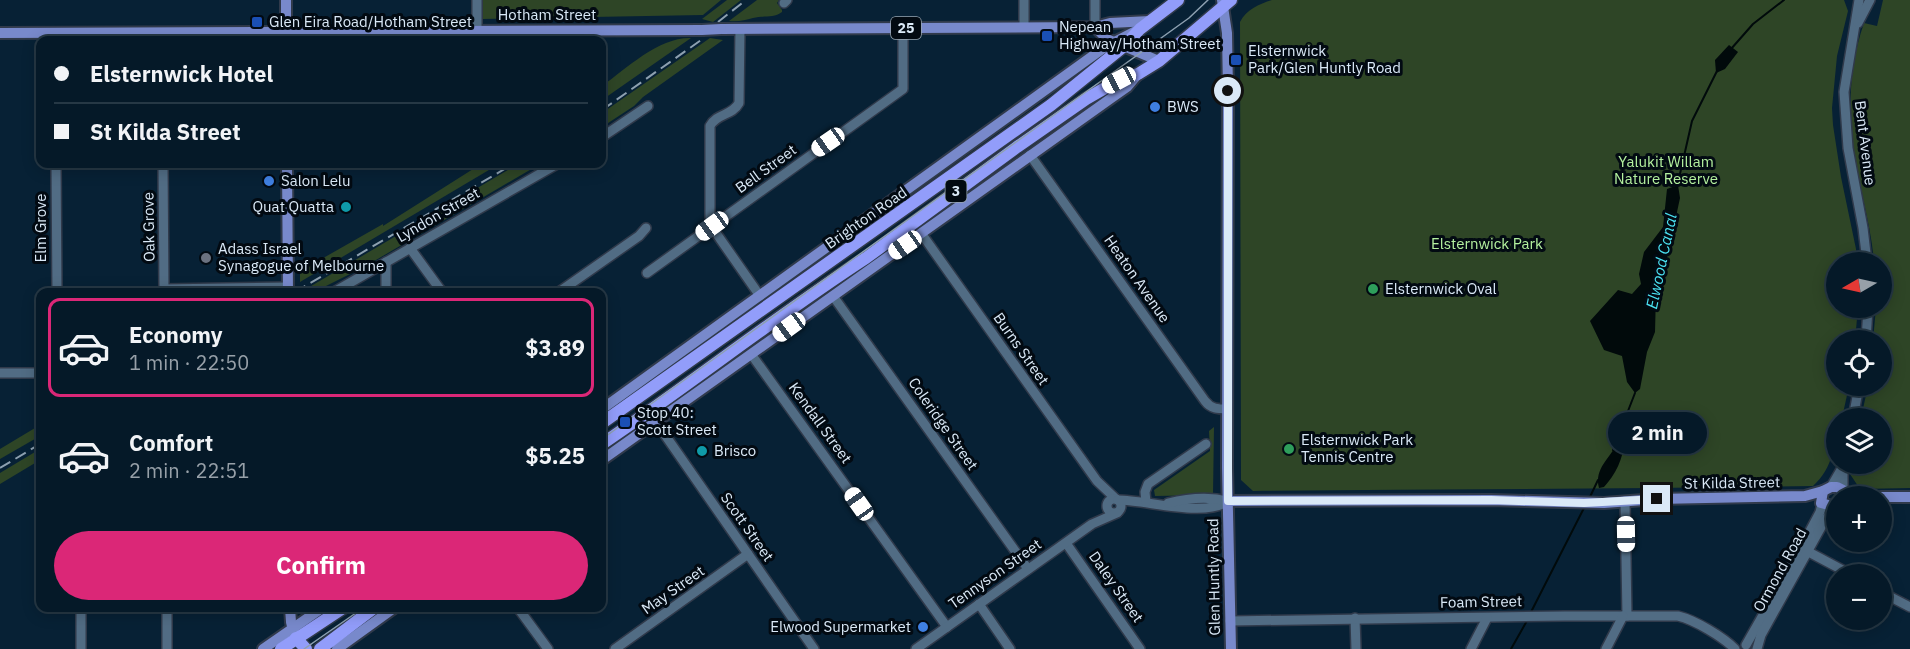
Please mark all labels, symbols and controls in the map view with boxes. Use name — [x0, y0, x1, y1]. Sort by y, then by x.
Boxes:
street label: Hotham Street — [498, 5, 596, 24]
place label: Glen Eira Road/Hotham Street — [269, 12, 472, 31]
marker: Glen Eira Road/Hotham Street — [250, 15, 264, 29]
road number: 25 — [891, 17, 921, 39]
place label: Nepean Highway/Hotham Street — [1059, 17, 1221, 53]
marker: Nepean Highway/Hotham Street — [1040, 29, 1054, 43]
place label: Elsternwick Park/Glen Huntly Road — [1248, 41, 1401, 77]
marker: Elsternwick Park/Glen Huntly Road — [1229, 53, 1243, 67]
text: Elsternwick Hotel — [90, 59, 273, 88]
car — [1099, 64, 1139, 96]
route start — [1214, 77, 1241, 104]
place label: BWS — [1167, 97, 1199, 116]
street label: Bent Avenue — [1851, 99, 1880, 187]
marker: BWS — [1148, 100, 1162, 114]
text: St Kilda Street — [90, 117, 241, 146]
car — [808, 124, 848, 160]
street label: Bell Street — [731, 140, 800, 197]
park label: Yalukit Willam Nature Reserve — [1614, 152, 1718, 188]
place label: Salon Lelu — [281, 171, 350, 190]
marker: Salon Lelu — [262, 174, 276, 188]
road number: 3 — [946, 180, 966, 202]
street label: Brighton Road — [821, 182, 910, 253]
street label: Lyndon Street — [393, 183, 483, 246]
street label: Oak Grove — [138, 192, 159, 262]
street label: Elm Grove — [31, 193, 50, 263]
place label: Quat Quatta — [252, 197, 334, 216]
marker: Quat Quatta — [339, 200, 353, 214]
car — [692, 208, 732, 244]
water label: Elwood Canal — [1641, 211, 1681, 310]
car — [885, 227, 925, 263]
street label: Heaton Avenue — [1100, 231, 1175, 326]
park label: Elsternwick Park — [1431, 234, 1543, 253]
place label: Adass Israel Synagogue of Melbourne — [218, 239, 384, 275]
marker: Adass Israel Synagogue of Melbourne — [199, 251, 213, 265]
north arrow — [1826, 252, 1892, 318]
map controls — [1826, 252, 1892, 630]
place label: Elsternwick Oval — [1385, 279, 1497, 298]
marker: Elsternwick Oval — [1366, 282, 1380, 296]
car — [769, 309, 809, 345]
street label: Burns Street — [989, 309, 1053, 389]
text: Economy — [129, 320, 223, 349]
icon: car — [57, 321, 111, 375]
button: locate — [1826, 330, 1892, 396]
text: $3.89 — [525, 333, 585, 362]
text: 1 min · 22:50 — [129, 349, 249, 376]
street label: Coleridge Street — [904, 374, 982, 474]
street label: Kendall Street — [785, 379, 856, 467]
place label: Stop 40: Scott Street — [637, 403, 717, 439]
button: layers — [1826, 408, 1892, 474]
callout: 2 min — [1608, 412, 1706, 454]
marker: Stop 40: Scott Street — [618, 415, 632, 429]
text: 2 min — [1631, 419, 1684, 446]
text: Comfort — [129, 428, 213, 457]
icon: car — [57, 429, 111, 483]
place label: Elsternwick Park Tennis Centre — [1301, 430, 1413, 466]
text: $5.25 — [525, 441, 585, 470]
place label: Brisco — [714, 441, 756, 460]
marker: Elsternwick Park Tennis Centre — [1282, 442, 1296, 456]
marker: Brisco — [695, 444, 709, 458]
text: 2 min · 22:51 — [129, 457, 249, 484]
street label: St Kilda Street — [1684, 472, 1780, 493]
car — [841, 484, 877, 524]
route end — [1643, 485, 1670, 512]
button: + — [1826, 486, 1892, 552]
street label: Scott Street — [717, 489, 778, 565]
car — [1617, 516, 1635, 552]
street label: Glen Huntly Road — [1203, 518, 1224, 636]
street label: Ormond Road — [1749, 525, 1810, 615]
button: Confirm — [54, 531, 588, 600]
street label: Tennyson Street — [945, 535, 1045, 613]
street label: Daley Street — [1085, 547, 1148, 626]
street label: May Street — [638, 561, 708, 618]
button: − — [1826, 564, 1892, 630]
street label: Foam Street — [1440, 591, 1522, 612]
place label: Elwood Supermarket — [770, 617, 911, 636]
marker: Elwood Supermarket — [916, 620, 930, 634]

